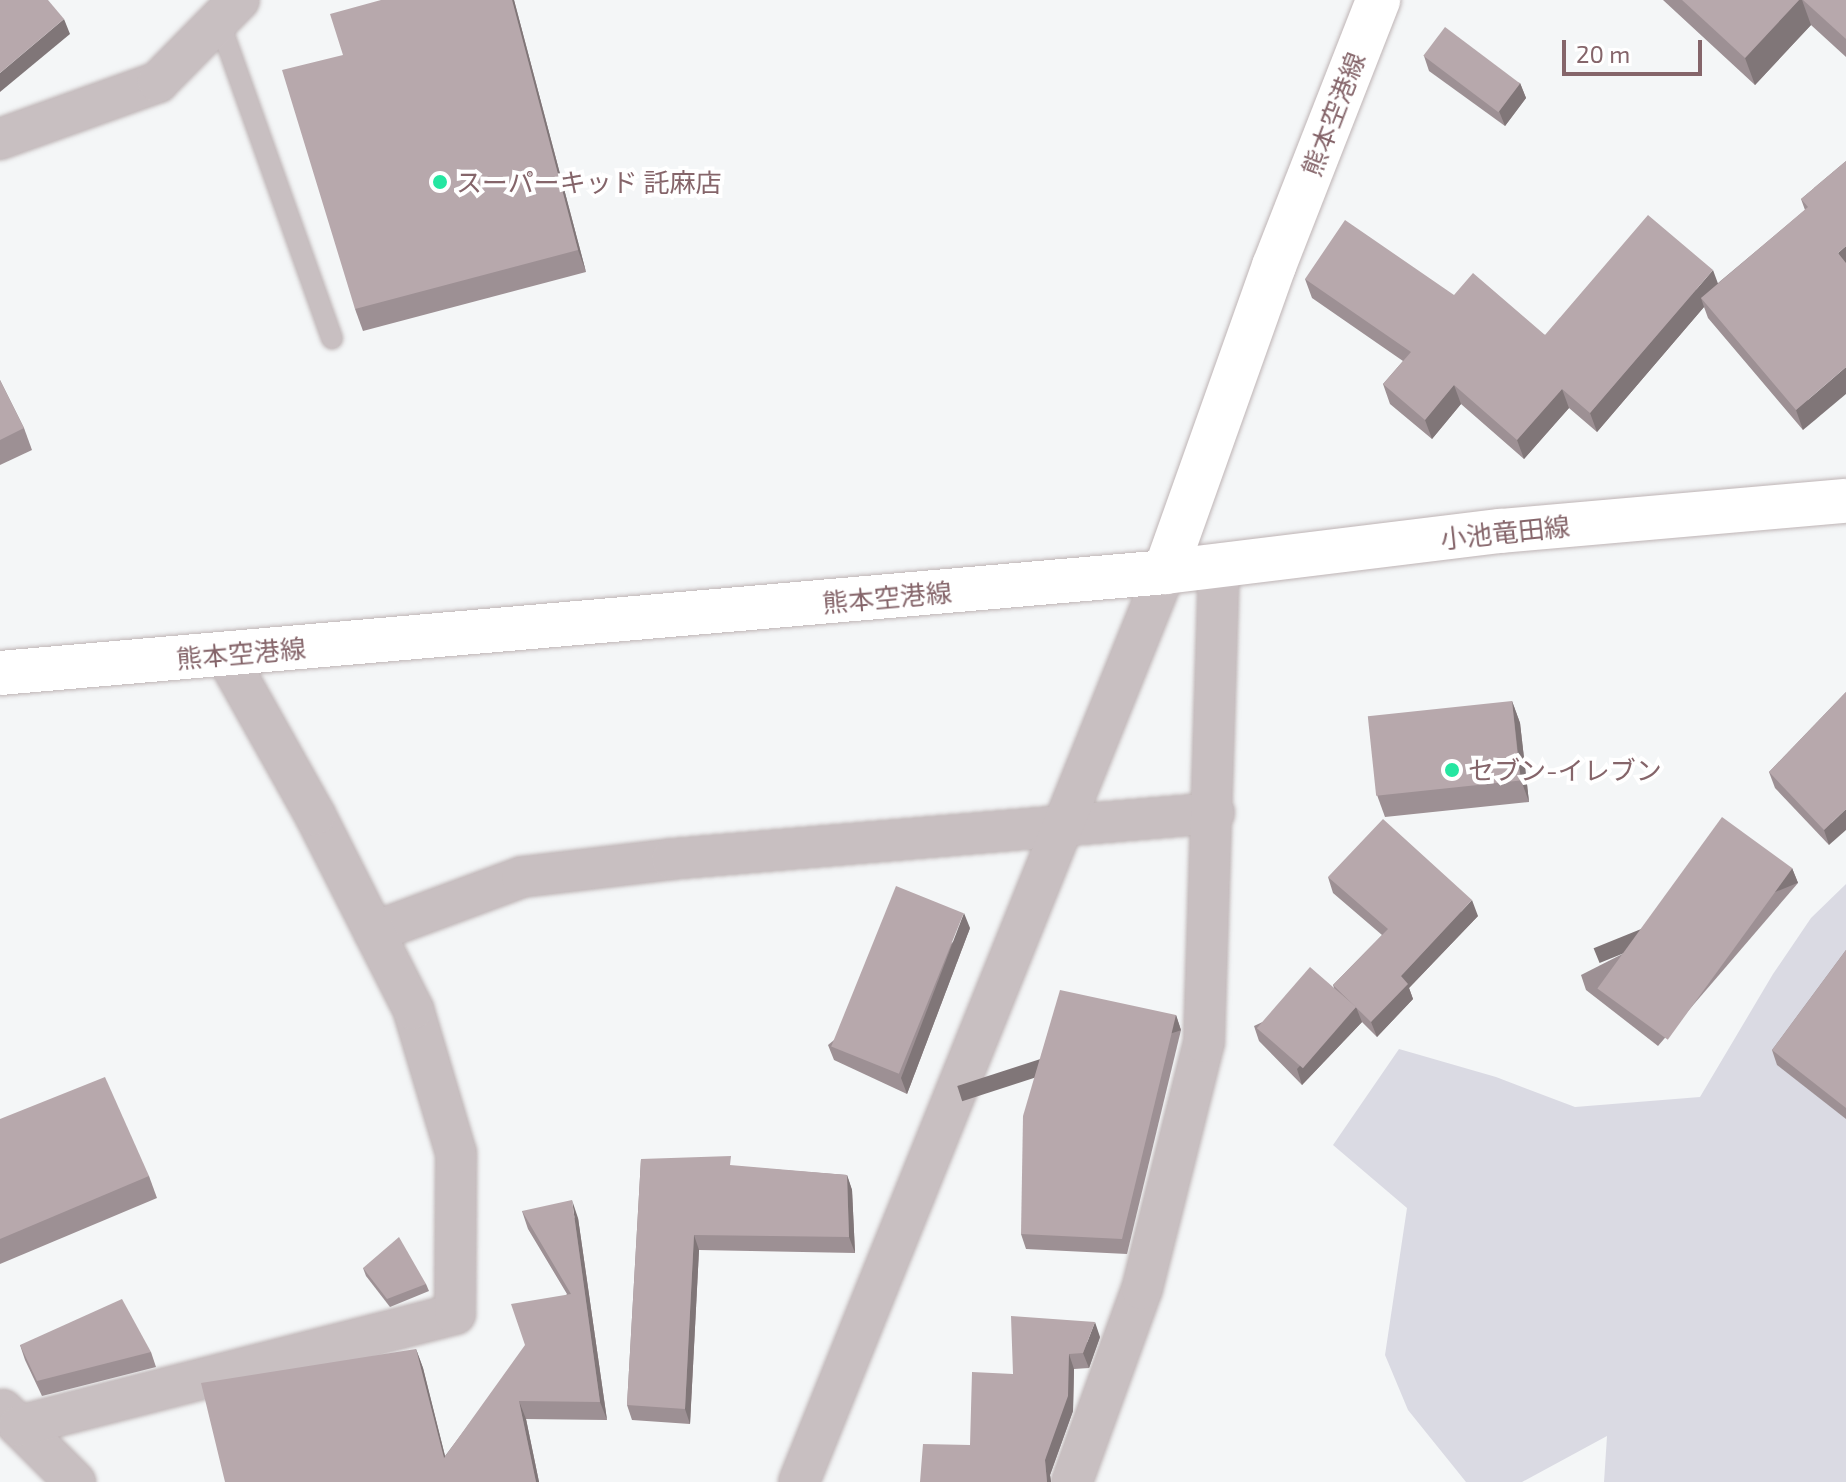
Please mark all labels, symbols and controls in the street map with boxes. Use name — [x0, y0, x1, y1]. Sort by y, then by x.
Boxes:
scale bar — [1566, 24, 1706, 74]
text: 20 m — [1576, 39, 1630, 68]
street label: 熊本空港線 — [1295, 48, 1371, 180]
place label: スーパーキッド 託麻店 — [456, 166, 722, 198]
marker: スーパーキッド 託麻店 — [431, 173, 449, 191]
street label: 小池竜田線 — [1439, 510, 1571, 554]
street label: 熊本空港線 — [821, 576, 953, 618]
street label: 熊本空港線 — [175, 632, 307, 674]
place label: セブン-イレブン — [1468, 754, 1662, 786]
marker: セブン-イレブン — [1443, 761, 1461, 779]

